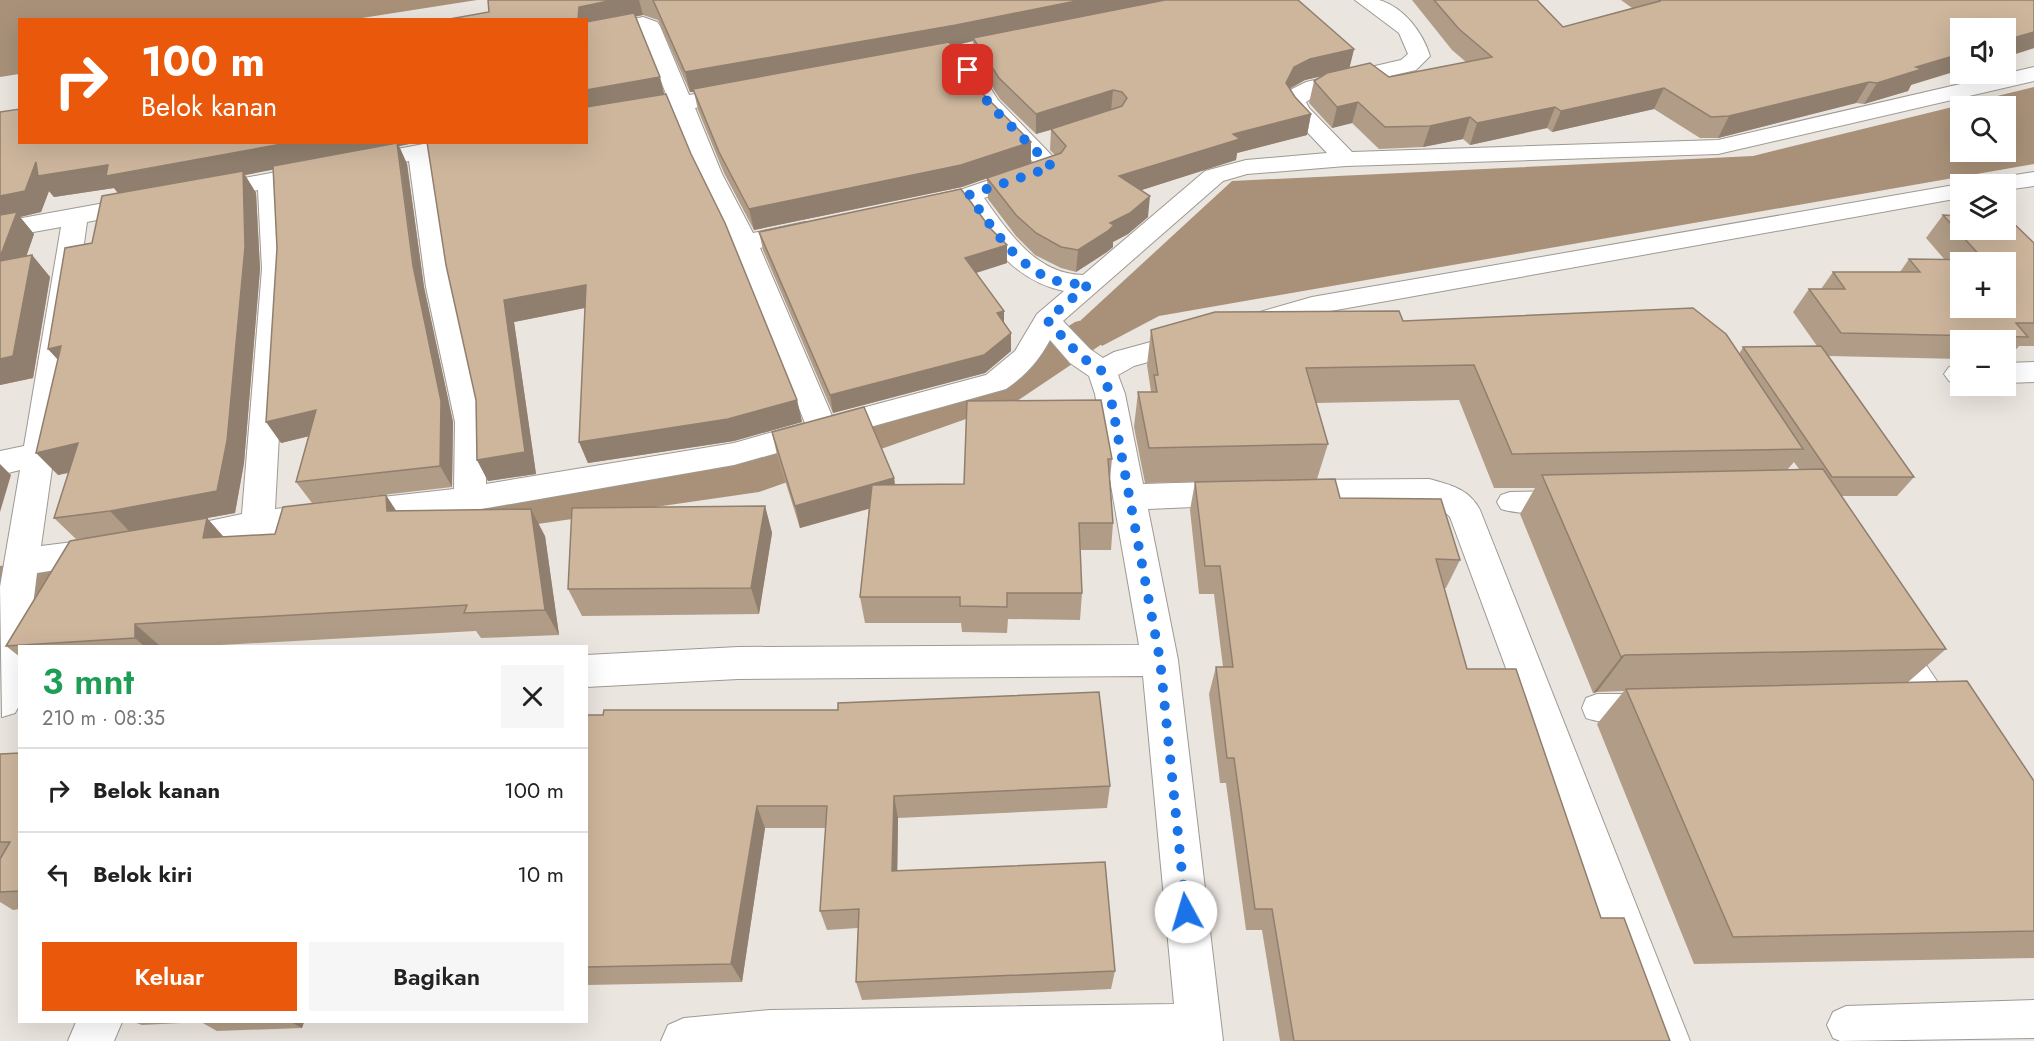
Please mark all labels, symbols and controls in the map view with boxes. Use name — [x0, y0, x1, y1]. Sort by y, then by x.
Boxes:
map controls — [1950, 18, 2016, 396]
button: sound — [1950, 18, 2016, 84]
text: 100 m — [141, 31, 265, 92]
icon: right — [42, 42, 120, 120]
pin — [942, 44, 993, 95]
icon: arrive — [951, 53, 984, 86]
text: Belok kanan — [141, 87, 277, 126]
button: search — [1950, 96, 2016, 162]
button: layers — [1950, 174, 2016, 240]
button: + — [1950, 252, 2016, 318]
button: − — [1950, 330, 2016, 396]
text: 3 mnt — [42, 655, 134, 707]
button: close — [501, 665, 564, 728]
text: 210 m · 08:35 — [42, 704, 165, 733]
icon: right — [42, 774, 75, 807]
text: Belok kanan — [93, 774, 220, 806]
text: 100 m — [504, 774, 564, 806]
icon: left — [42, 858, 75, 891]
text: Belok kiri — [93, 858, 192, 890]
text: 10 m — [517, 858, 564, 890]
position arrow — [1154, 880, 1218, 944]
button: Keluar — [42, 942, 297, 1011]
button: Bagikan — [309, 942, 564, 1011]

